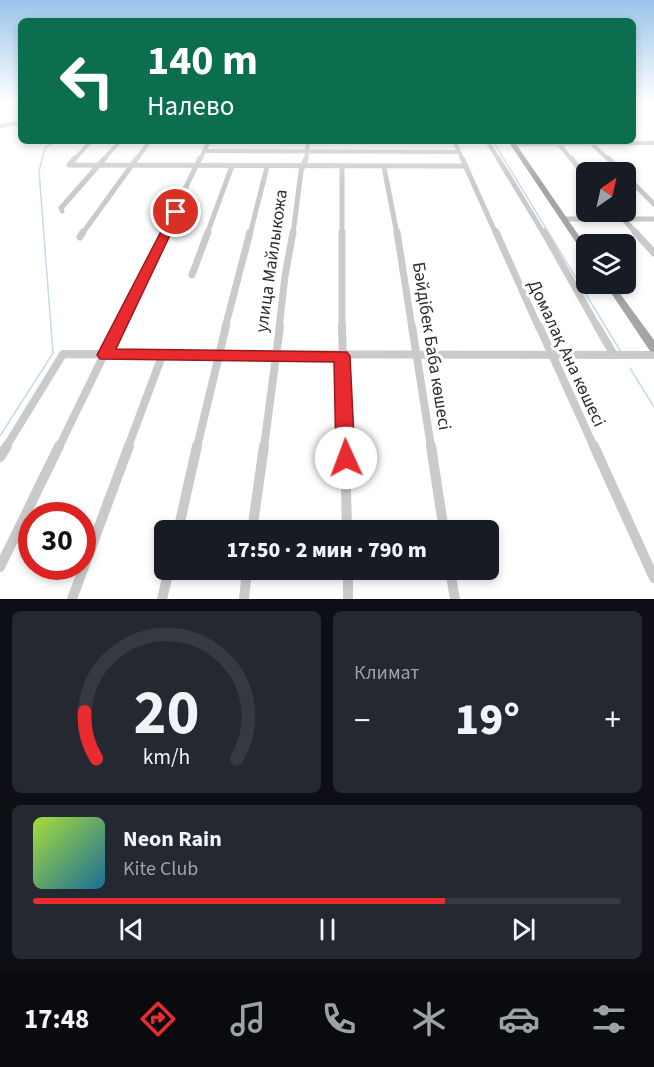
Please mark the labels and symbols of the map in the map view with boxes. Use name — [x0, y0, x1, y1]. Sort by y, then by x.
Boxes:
north arrow — [576, 162, 636, 222]
pin — [150, 186, 201, 237]
street label: улица Майлыкожа — [249, 188, 294, 334]
street label: Бәйдібек Баба көшесі — [406, 260, 457, 432]
street label: Домалақ Ана көшесі — [521, 276, 612, 431]
position arrow — [314, 426, 378, 490]
speed limit sign: 30 — [18, 502, 96, 580]

